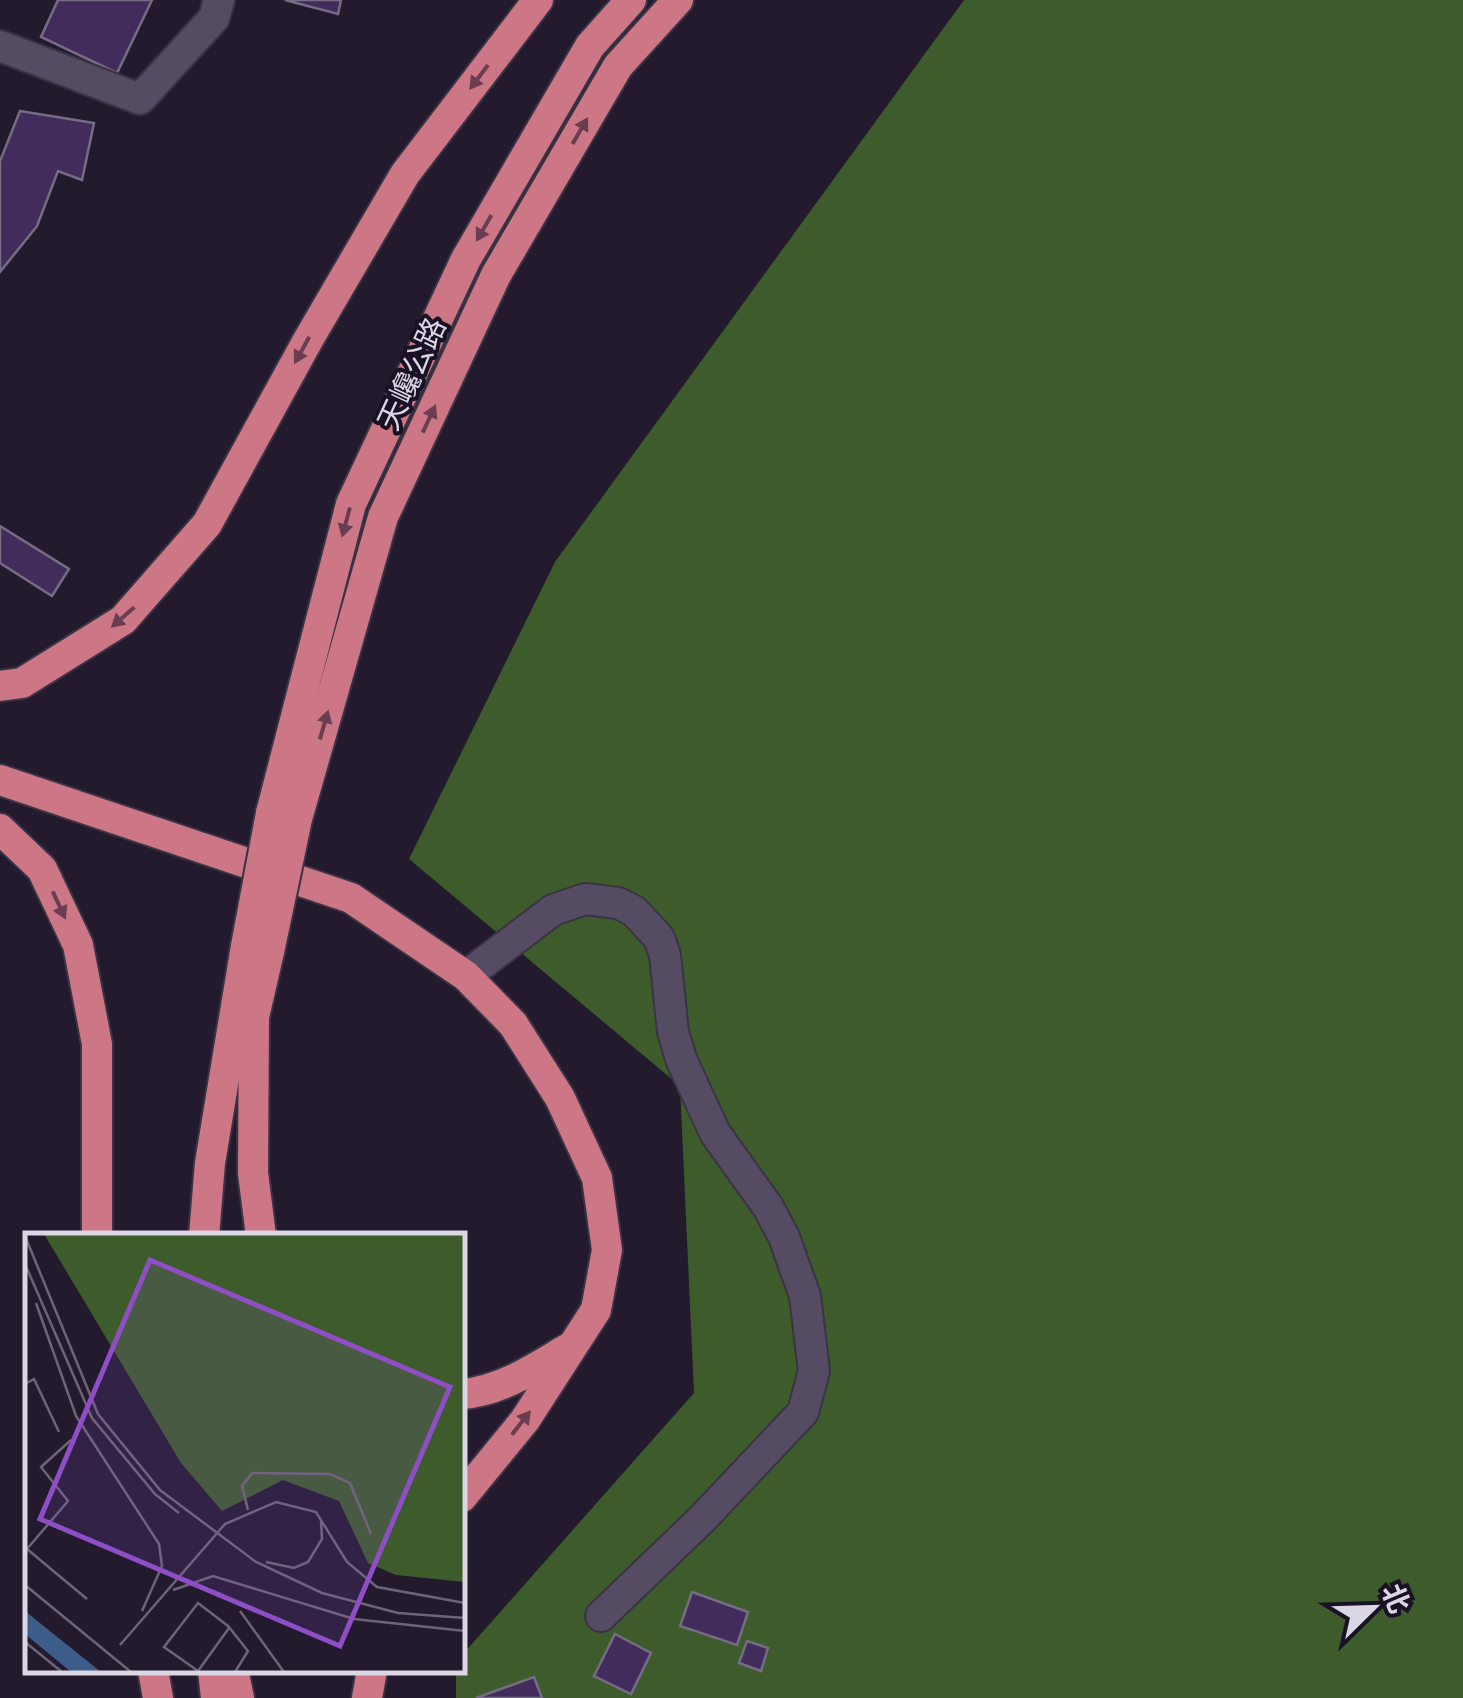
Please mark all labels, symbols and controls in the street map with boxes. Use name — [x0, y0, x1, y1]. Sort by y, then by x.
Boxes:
one-way arrow — [469, 64, 490, 90]
one-way arrow — [571, 117, 588, 145]
one-way arrow — [476, 214, 493, 242]
street label: 天巉公路 — [368, 311, 457, 438]
one-way arrow — [294, 335, 311, 364]
one-way arrow — [421, 404, 438, 433]
one-way arrow — [338, 507, 354, 538]
one-way arrow — [111, 606, 136, 628]
one-way arrow — [316, 709, 332, 740]
one-way arrow — [51, 890, 67, 919]
inset map — [25, 1233, 465, 1673]
one-way arrow — [511, 1410, 531, 1436]
north arrow — [1323, 1558, 1423, 1658]
text: 北 — [1371, 1578, 1419, 1619]

